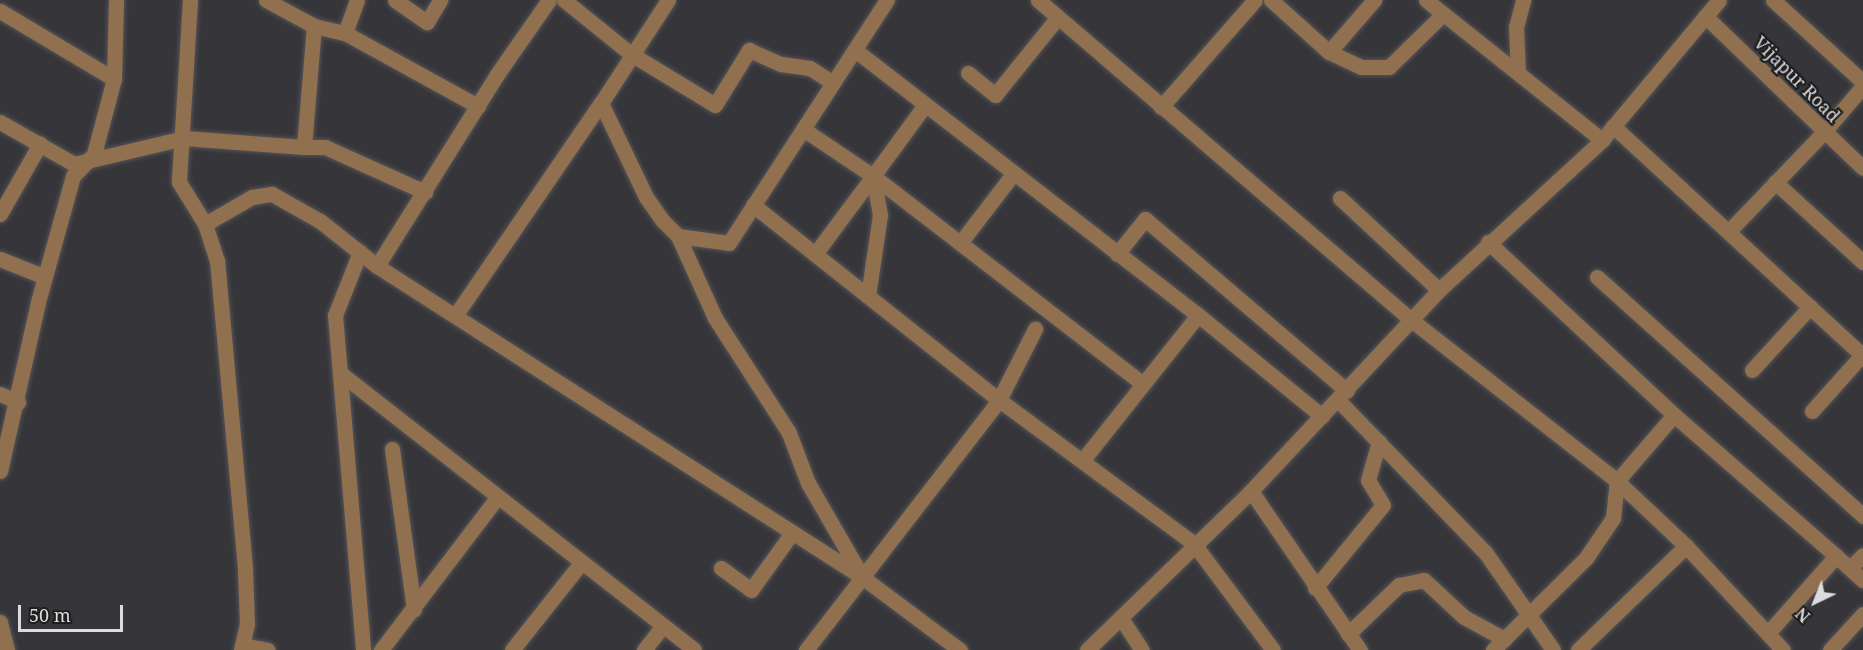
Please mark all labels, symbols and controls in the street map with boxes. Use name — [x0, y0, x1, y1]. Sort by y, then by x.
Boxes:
street label: Vijapur Road — [1750, 32, 1844, 126]
north arrow — [1785, 572, 1845, 632]
scale bar — [21, 593, 126, 631]
text: 50 m — [29, 603, 71, 627]
text: N — [1791, 603, 1815, 628]

